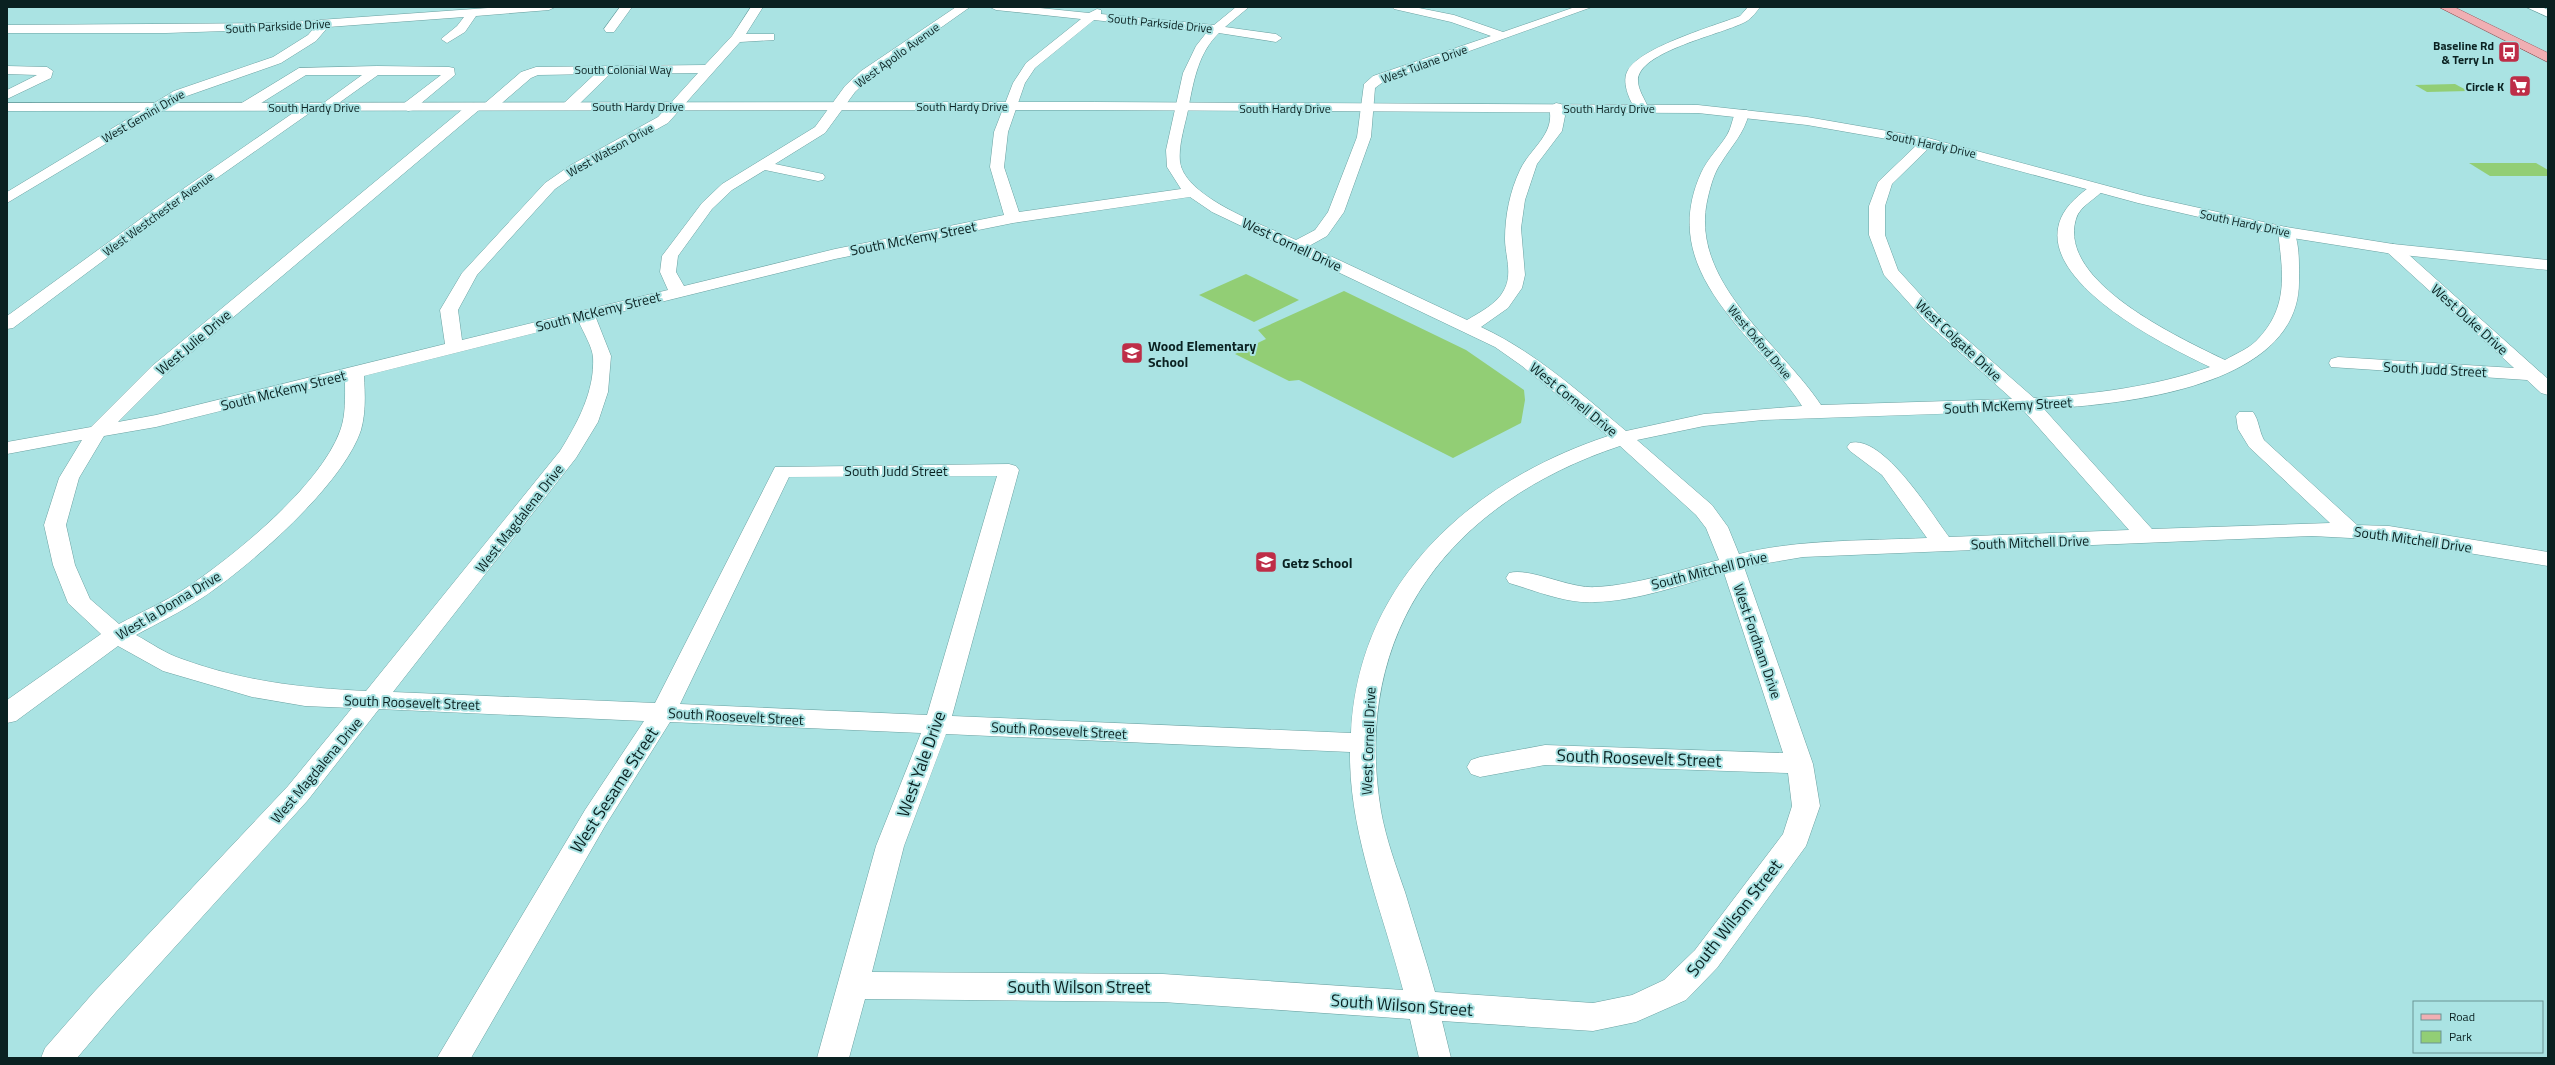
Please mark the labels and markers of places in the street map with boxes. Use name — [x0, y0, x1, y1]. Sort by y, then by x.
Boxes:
place label: Baseline Rd & Terry Ln — [2433, 36, 2494, 69]
bus stop icon: Baseline Rd & Terry Ln — [2496, 39, 2522, 65]
supermarket icon: Circle K — [2507, 73, 2533, 99]
place label: Circle K — [2465, 77, 2504, 96]
place label: Wood Elementary School — [1148, 335, 1256, 372]
school or university icon: Wood Elementary School — [1119, 340, 1145, 366]
school or university icon: Getz School — [1253, 549, 1279, 575]
place label: Getz School — [1282, 552, 1353, 573]

